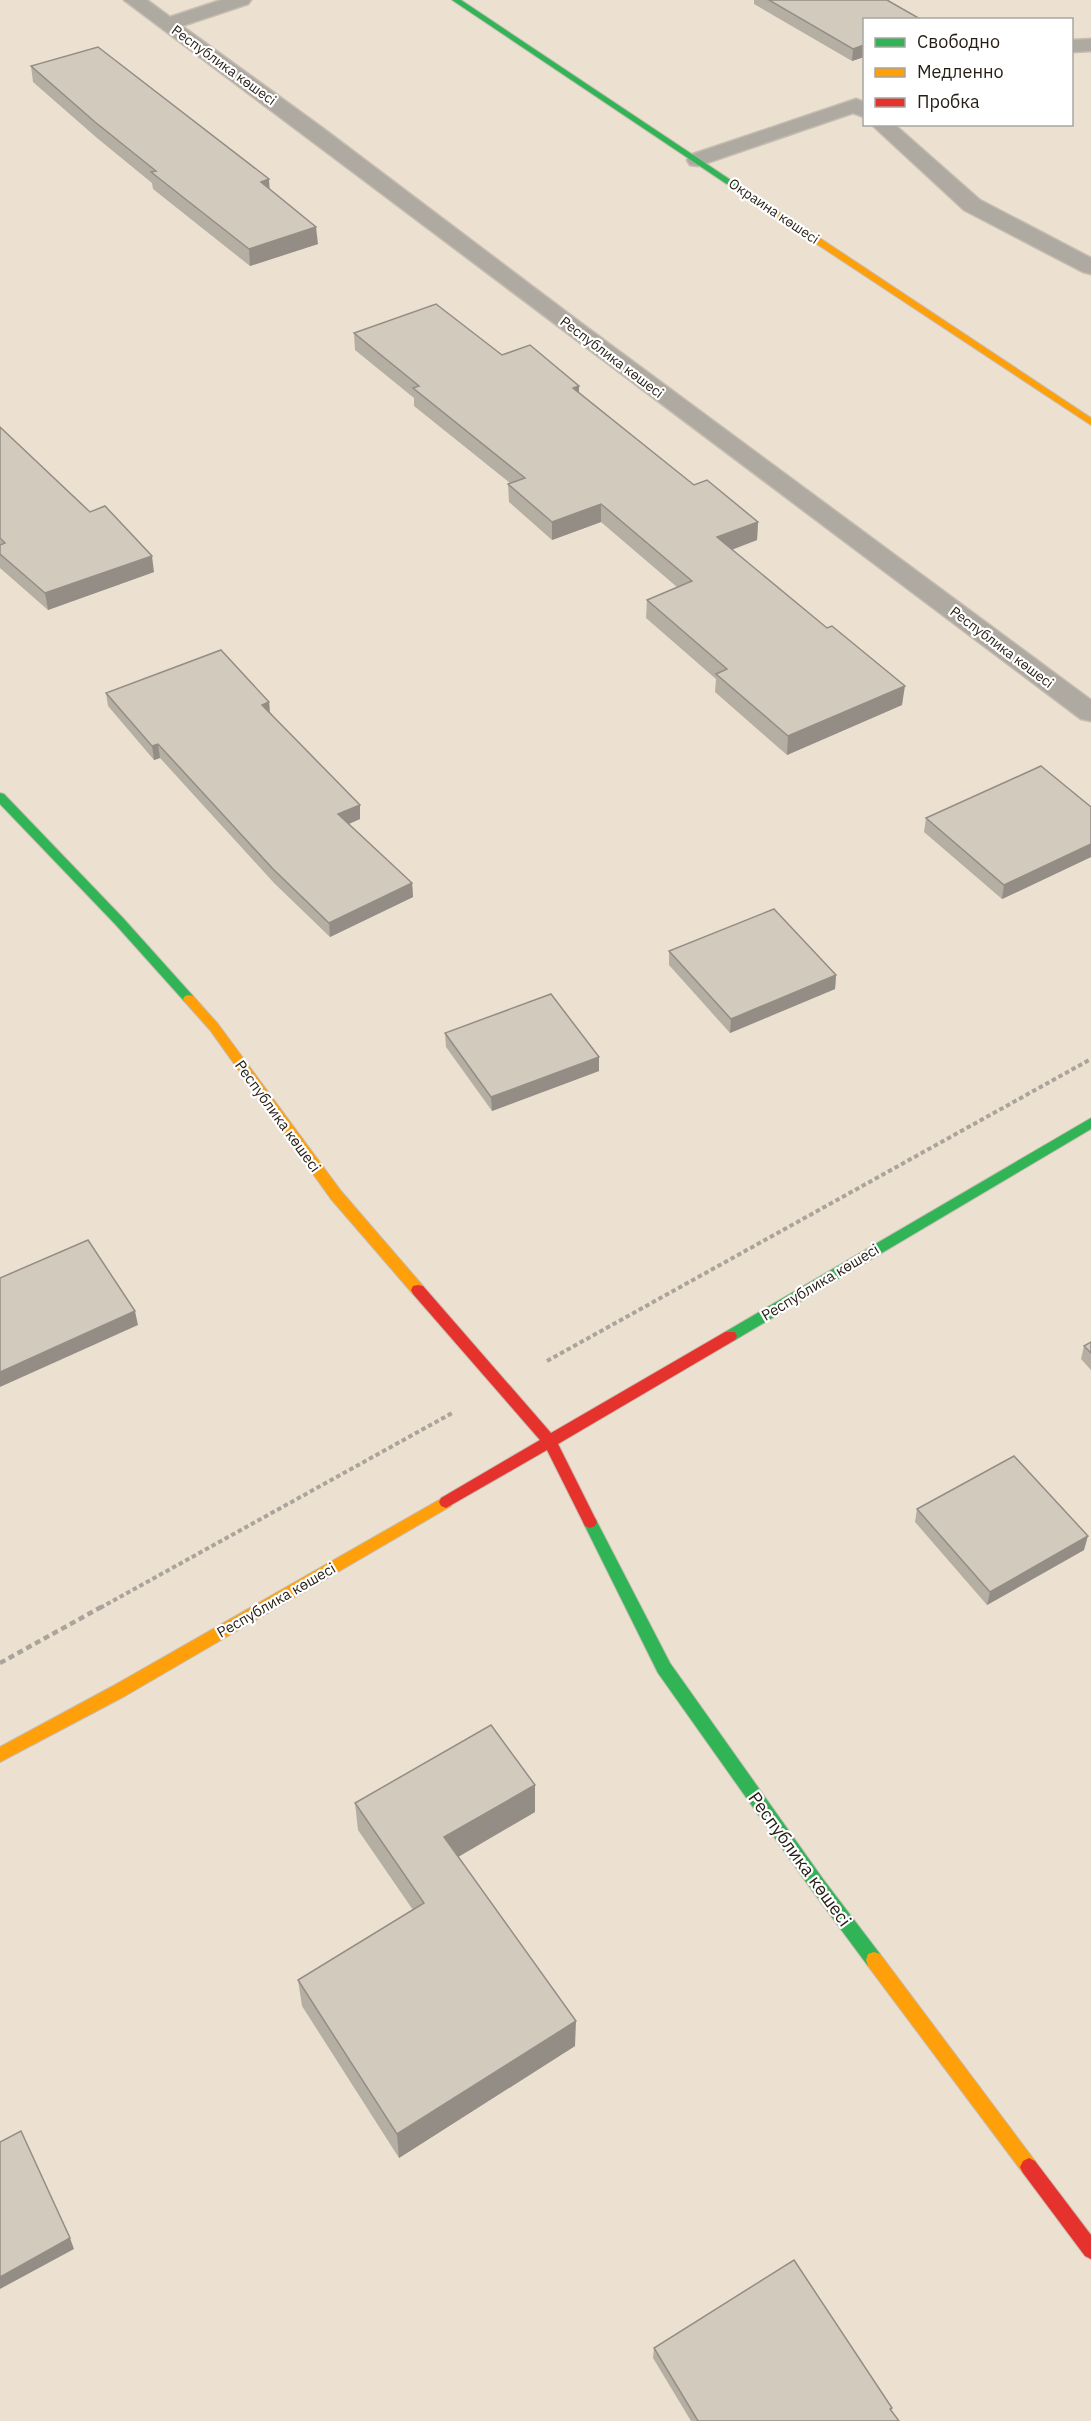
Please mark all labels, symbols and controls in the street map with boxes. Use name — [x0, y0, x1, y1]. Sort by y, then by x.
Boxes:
legend — [863, 18, 1073, 126]
street label: Республика көшесі — [168, 21, 280, 109]
text: Свободно — [917, 30, 1000, 53]
text: Медленно — [917, 60, 1004, 83]
text: Пробка — [917, 90, 980, 113]
street label: Окраина көшесі — [725, 174, 823, 248]
street label: Республика көшесі — [557, 312, 667, 402]
street label: Республика көшесі — [947, 602, 1057, 692]
street label: Республика көшесі — [231, 1056, 325, 1176]
street label: Республика көшесі — [758, 1239, 882, 1325]
street label: Республика көшесі — [213, 1558, 339, 1642]
street label: Республика көшесі — [743, 1787, 857, 1931]

